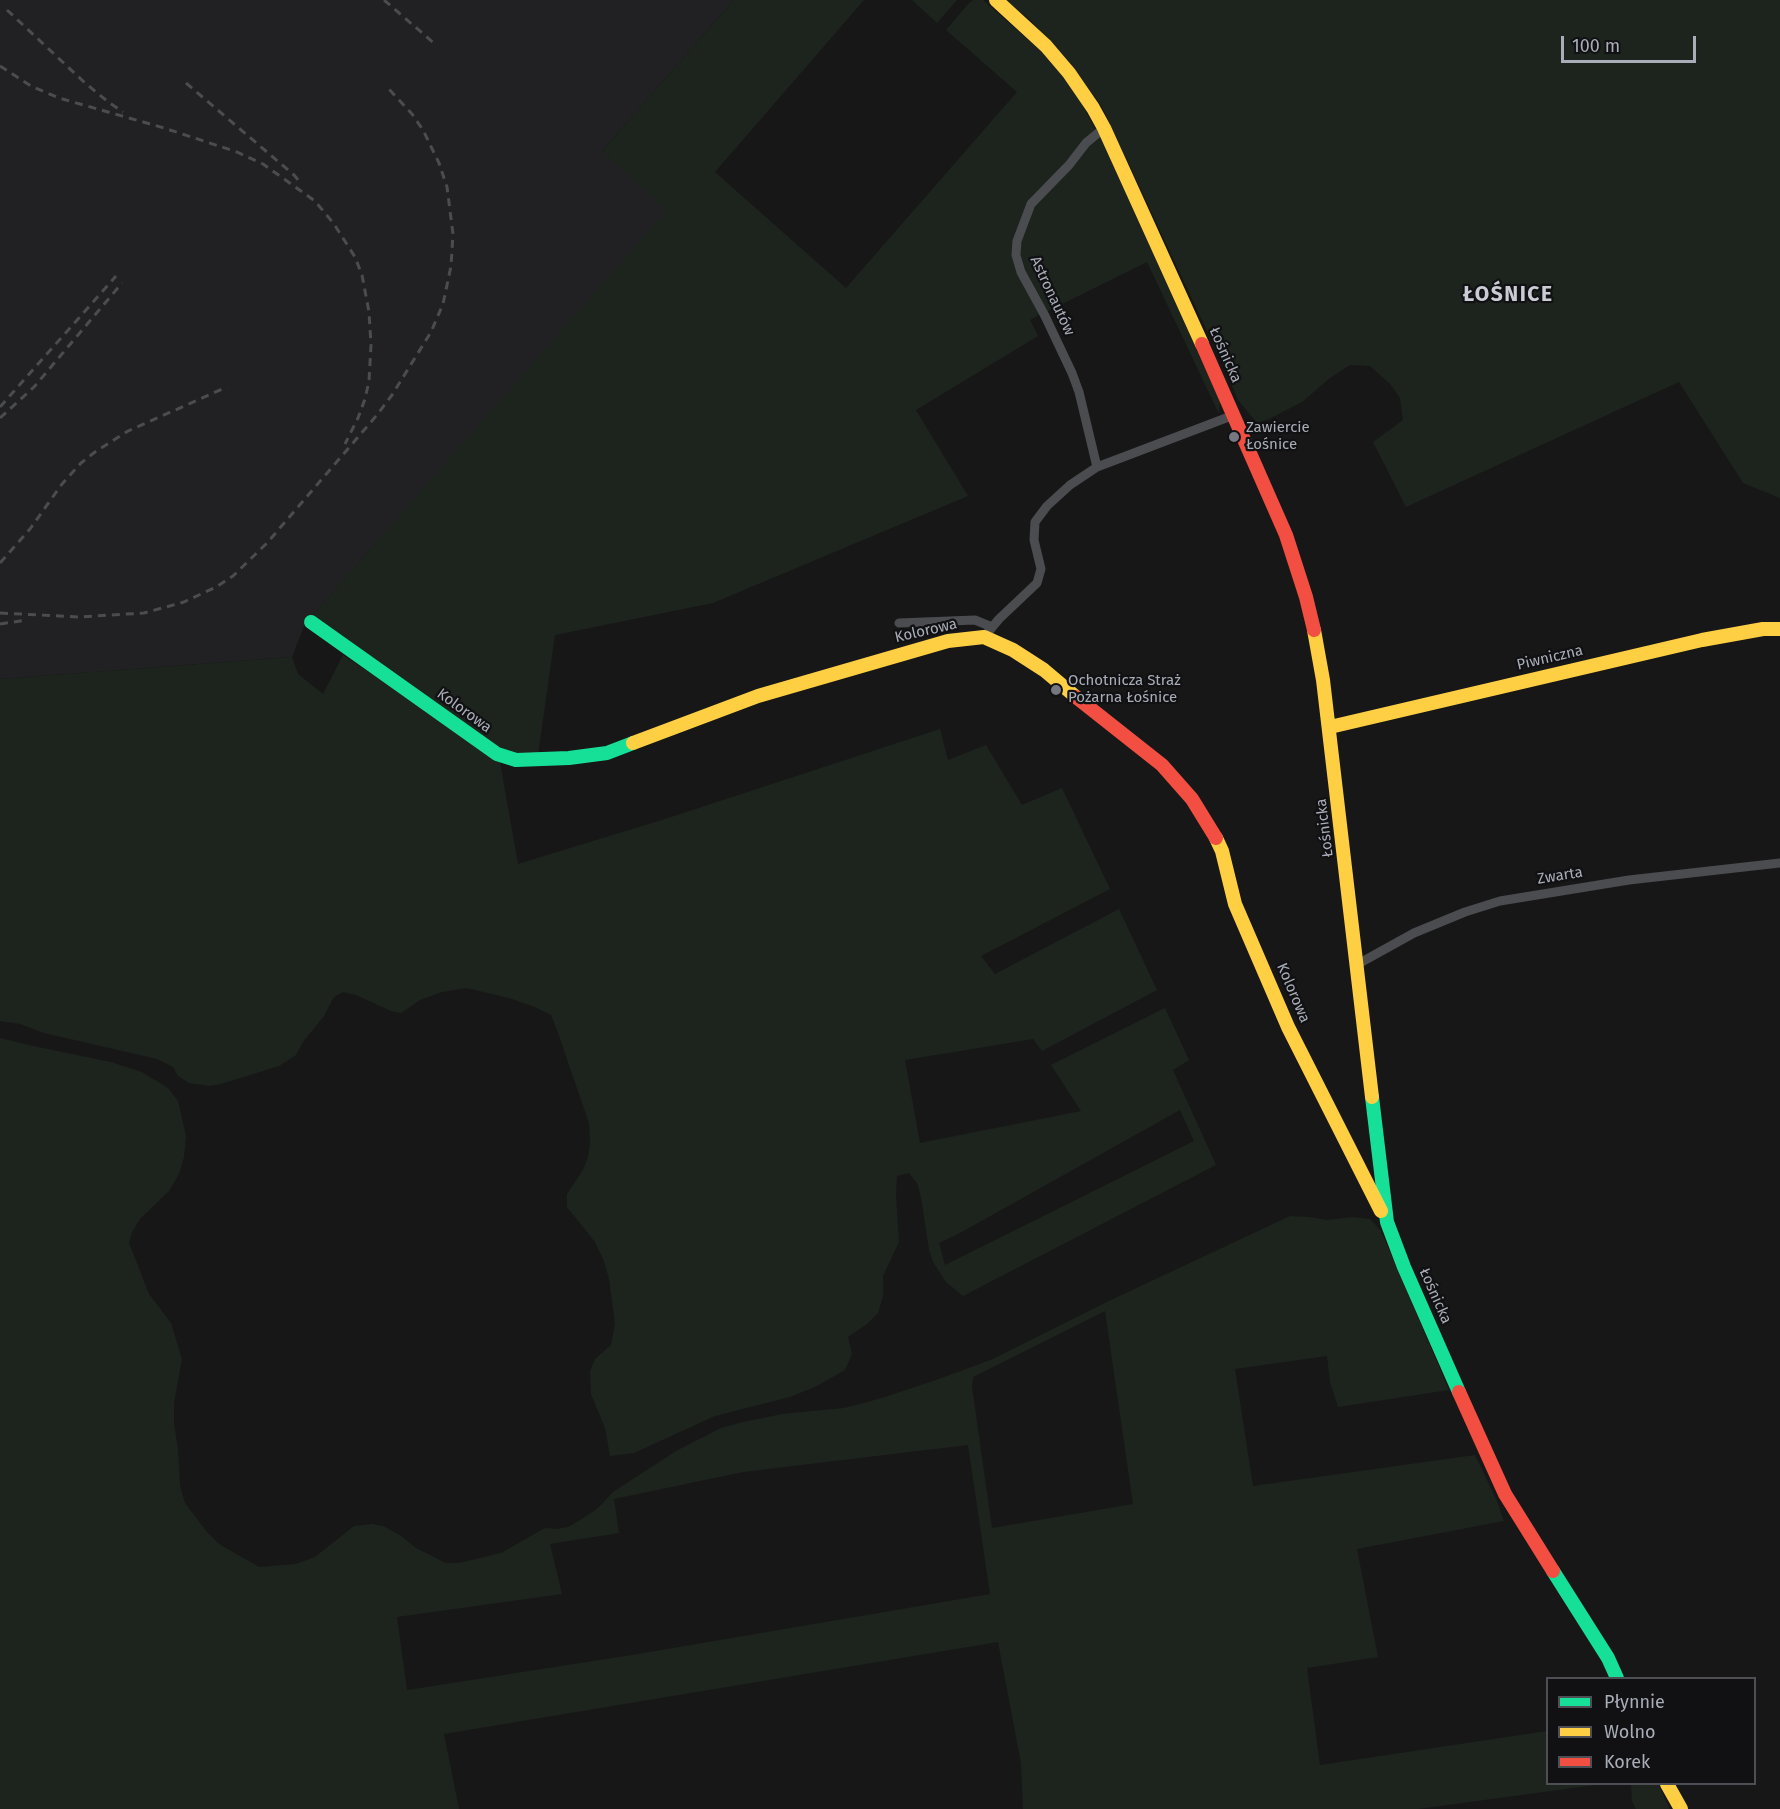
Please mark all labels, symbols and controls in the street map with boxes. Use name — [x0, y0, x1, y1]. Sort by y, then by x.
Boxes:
scale bar — [1564, 24, 1699, 62]
text: 100 m — [1572, 35, 1620, 57]
street label: Astronautów — [1026, 253, 1078, 339]
district label: ŁOŚNICE — [1463, 282, 1553, 308]
street label: Łośnicka — [1205, 324, 1245, 386]
place label: Zawiercie Łośnice — [1246, 419, 1310, 454]
marker: Zawiercie Łośnice — [1227, 430, 1241, 444]
street label: Kolorowa — [893, 615, 959, 647]
street label: Piwniczna — [1515, 642, 1585, 674]
place label: Ochotnicza Straż Pożarna Łośnice — [1068, 672, 1181, 707]
marker: Ochotnicza Straż Pożarna Łośnice — [1049, 683, 1063, 697]
street label: Kolorowa — [433, 685, 495, 737]
street label: Łośnicka — [1312, 798, 1338, 858]
street label: Zwarta — [1536, 864, 1584, 888]
street label: Kolorowa — [1272, 960, 1314, 1026]
street label: Łośnicka — [1415, 1265, 1455, 1327]
legend — [1546, 1677, 1756, 1785]
text: Płynnie — [1604, 1691, 1665, 1713]
text: Wolno — [1604, 1721, 1656, 1743]
text: Korek — [1604, 1751, 1650, 1773]

